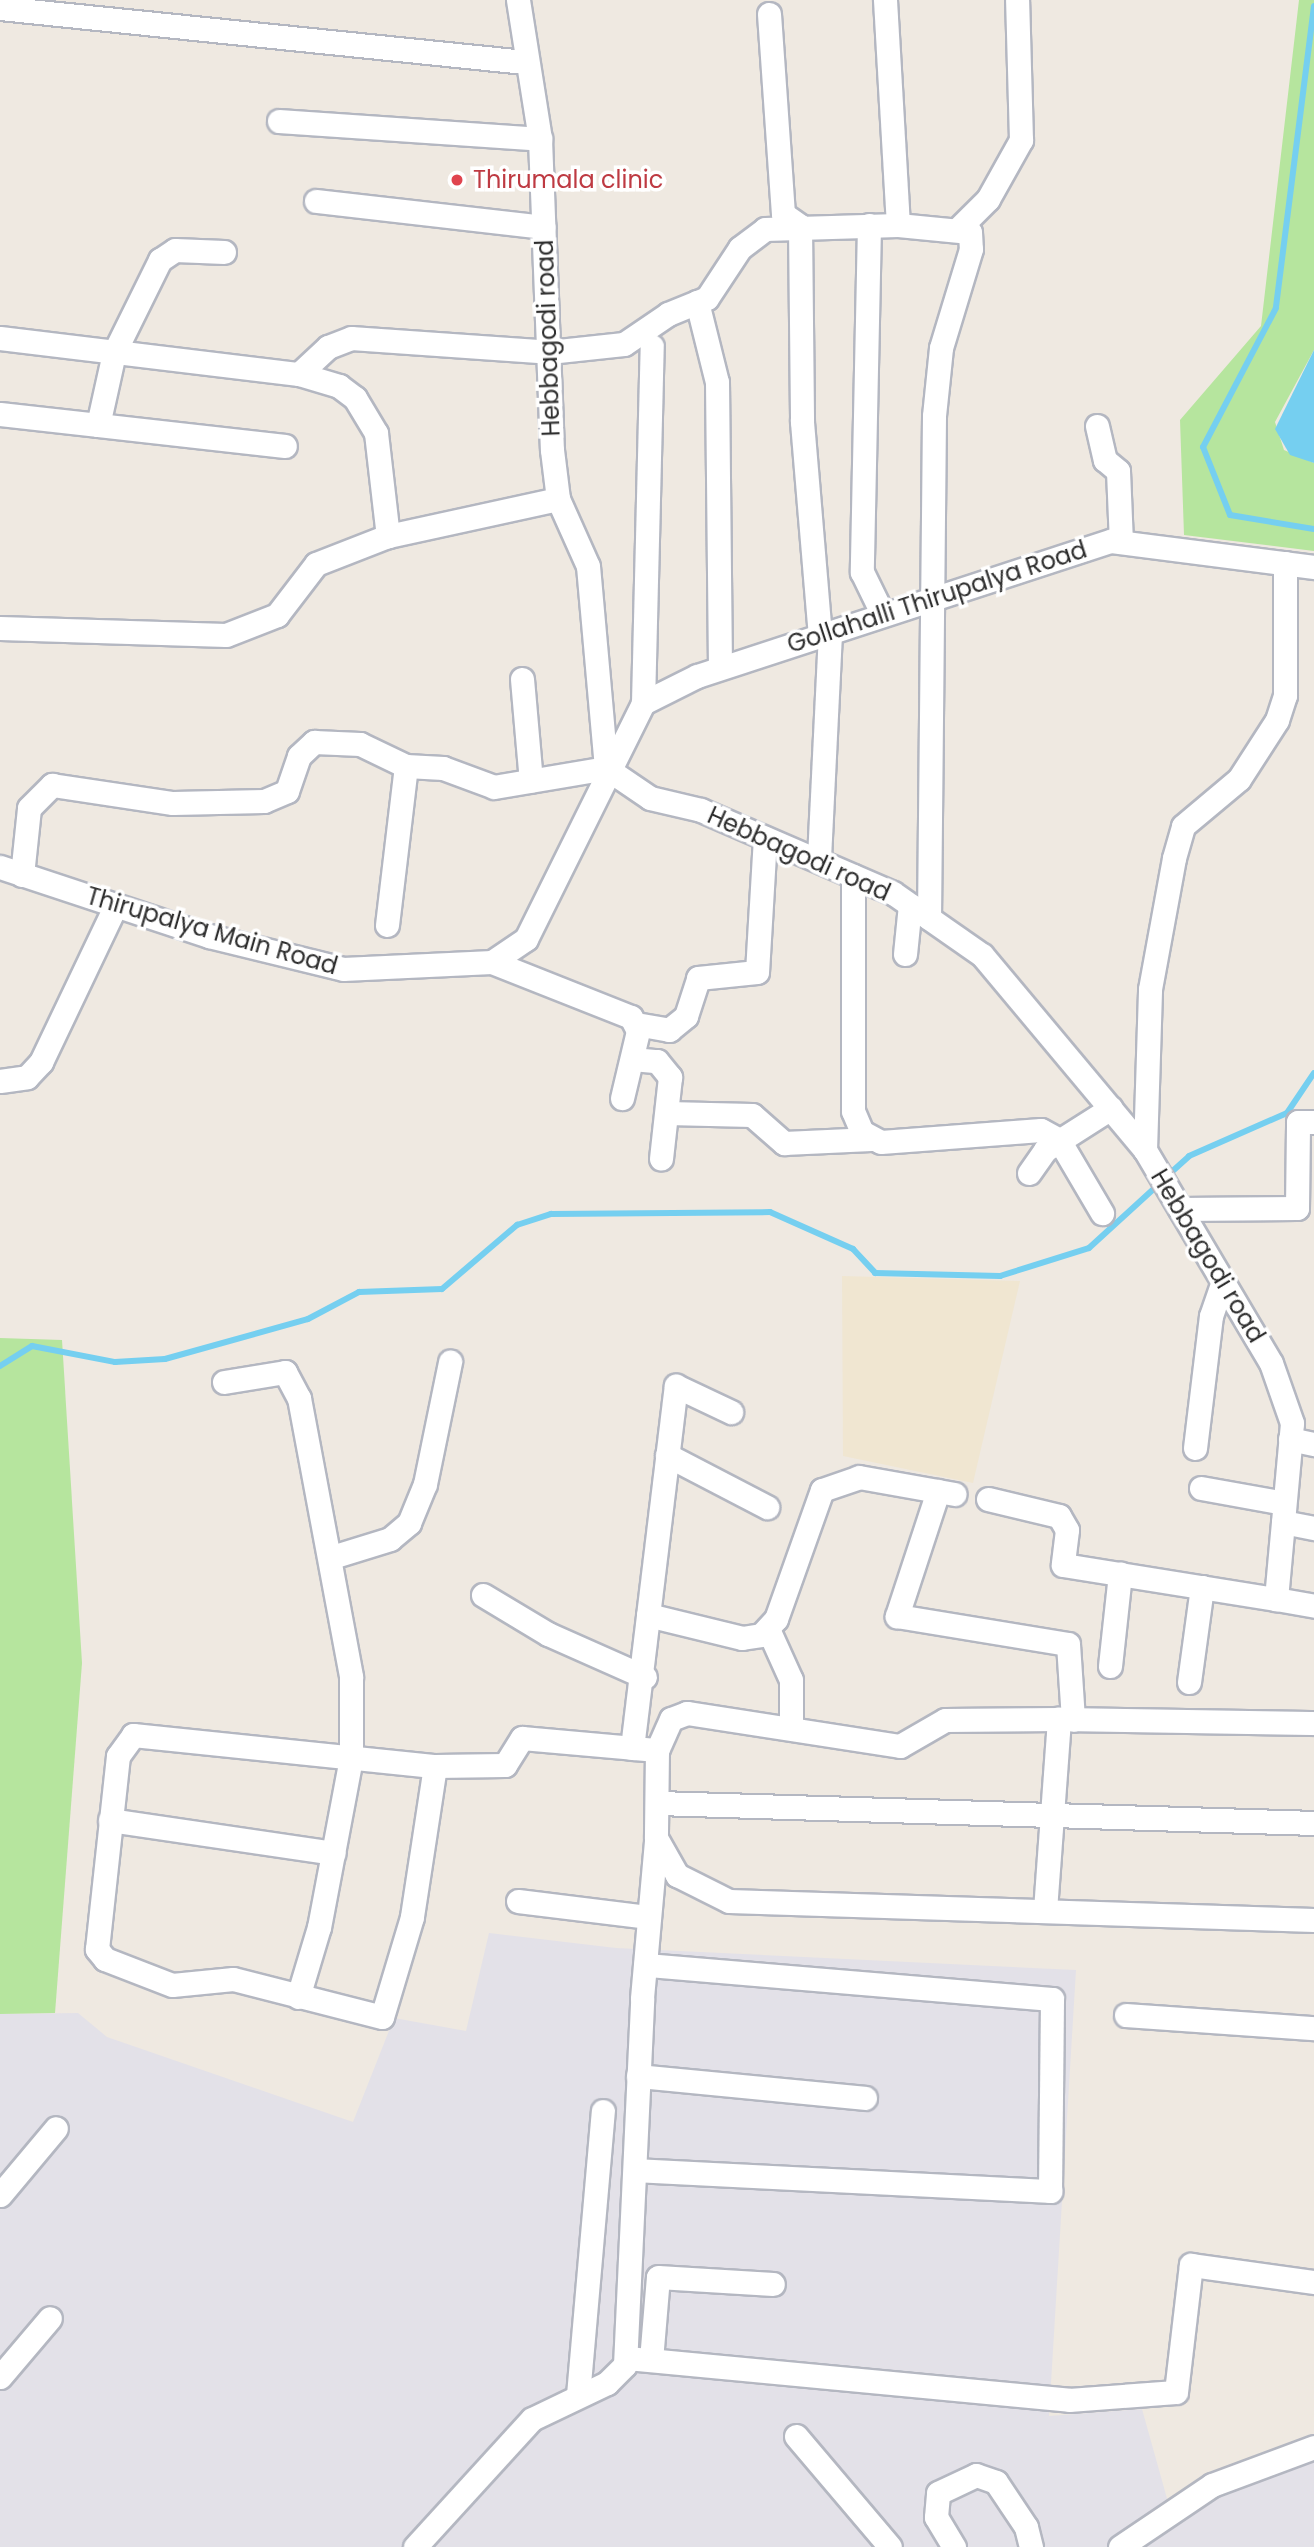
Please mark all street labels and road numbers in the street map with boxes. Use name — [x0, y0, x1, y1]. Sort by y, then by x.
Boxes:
street label: Hebbagodi road — [530, 239, 566, 437]
street label: Gollahalli Thirupalya Road — [784, 535, 1090, 659]
street label: Hebbagodi road — [703, 801, 895, 907]
street label: Thirupalya Main Road — [83, 881, 341, 981]
street label: Hebbagodi road — [1145, 1164, 1271, 1348]

